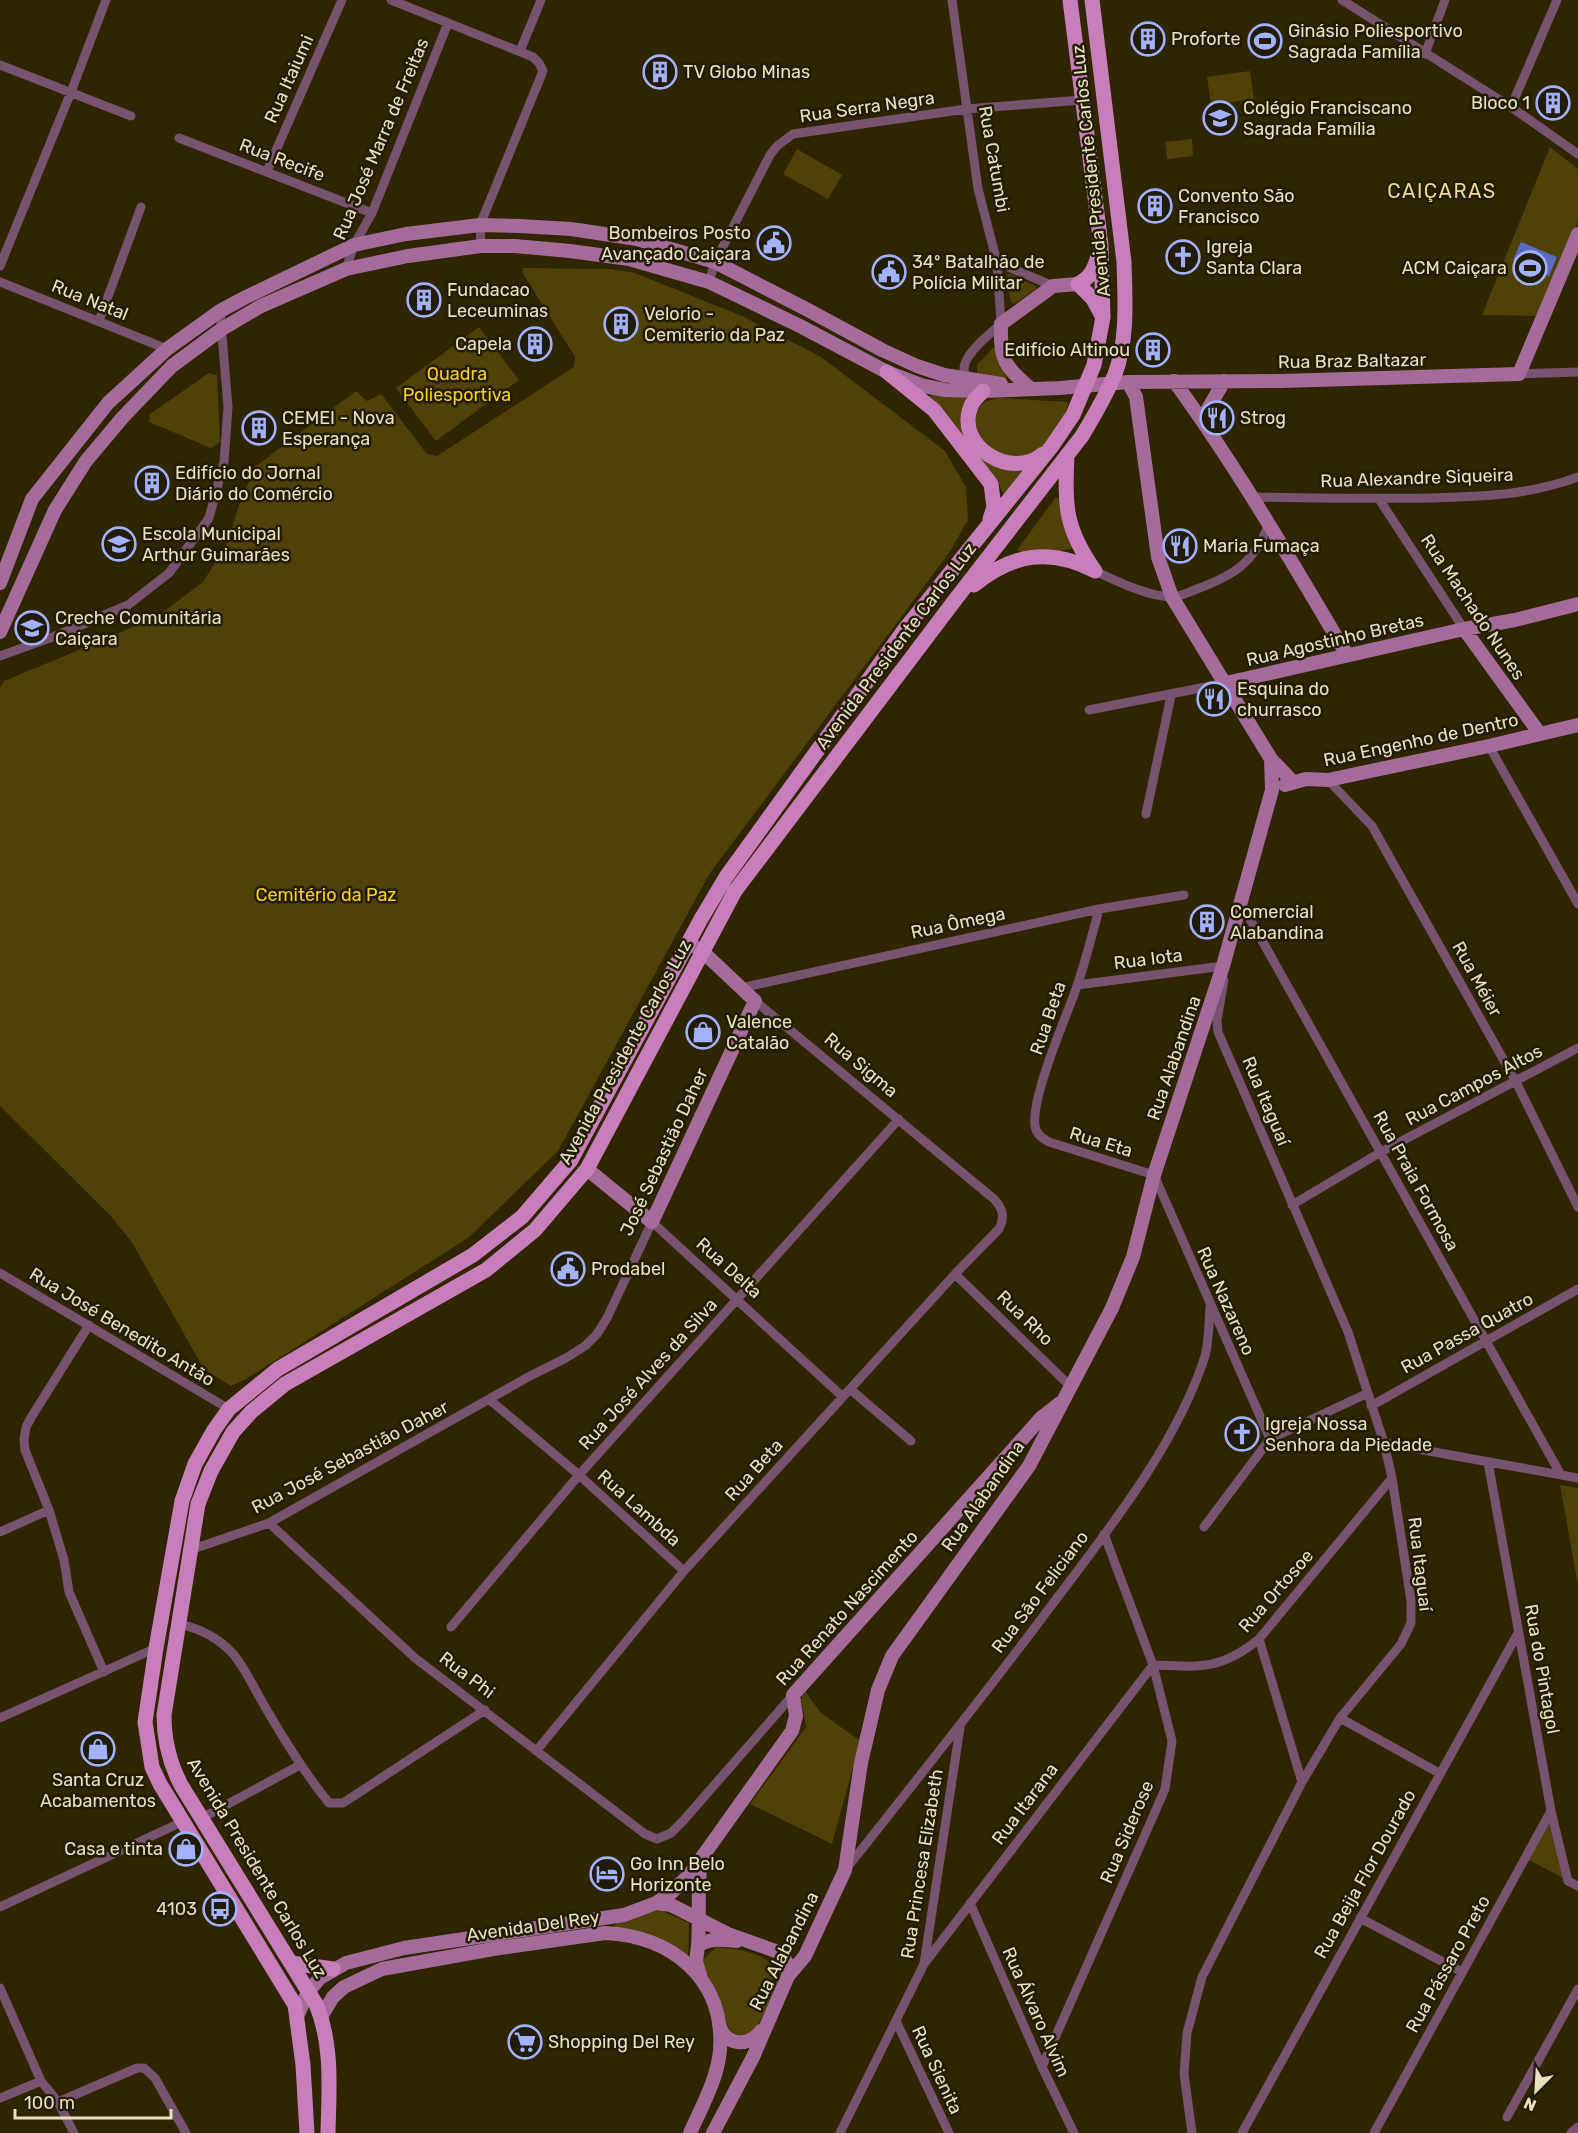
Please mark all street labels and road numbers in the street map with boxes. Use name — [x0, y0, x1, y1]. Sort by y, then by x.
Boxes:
street label: Rua Itaiumi — [260, 31, 318, 127]
street label: Rua José Marra de Freitas — [328, 35, 434, 243]
street label: Avenida Presidente Carlos Luz — [1067, 44, 1115, 298]
street label: Rua Serra Negra — [798, 87, 936, 127]
street label: Rua Catumbi — [974, 104, 1014, 214]
street label: Rua Recife — [236, 134, 328, 186]
street label: Rua Natal — [48, 275, 132, 325]
street label: Rua Braz Baltazar — [1278, 349, 1427, 373]
street label: Rua Alexandre Siqueira — [1320, 464, 1514, 492]
street label: Rua Machado Nunes — [1416, 530, 1530, 684]
street label: Avenida Presidente Carlos Luz — [811, 538, 981, 754]
street label: Rua Agostinho Bretas — [1244, 609, 1426, 671]
street label: Rua Engenho de Dentro — [1322, 709, 1520, 771]
street label: Rua Ômega — [909, 902, 1007, 944]
street label: Avenida Presidente Carlos Luz — [554, 936, 696, 1168]
street label: Rua Méier — [1447, 938, 1507, 1021]
street label: Rua Iota — [1112, 944, 1184, 974]
street label: Rua Beta — [1025, 978, 1071, 1058]
street label: Rua Alabandina — [1142, 993, 1206, 1123]
street label: Rua Sigma — [820, 1028, 902, 1102]
street label: Rua Campos Altos — [1402, 1040, 1546, 1130]
street label: Rua Itaguaí — [1237, 1053, 1295, 1150]
street label: José Sebastião Daher — [615, 1064, 713, 1239]
street label: Rua Praia Formosa — [1368, 1107, 1464, 1255]
street label: Rua Eta — [1067, 1122, 1135, 1162]
street label: Rua Delta — [692, 1233, 766, 1303]
street label: Rua Nazareno — [1192, 1243, 1260, 1359]
street label: Rua José Benedito Antão — [25, 1263, 219, 1391]
street label: Rua Rho — [992, 1286, 1058, 1350]
street label: Rua Passa Quatro — [1397, 1288, 1537, 1378]
street label: Rua José Alves da Silva — [574, 1294, 722, 1454]
street label: Rua José Sebastião Daher — [248, 1396, 452, 1518]
street label: Rua Beta — [720, 1434, 788, 1506]
street label: Rua Alabandina — [937, 1436, 1029, 1556]
street label: Rua Lambda — [593, 1465, 685, 1551]
street label: Rua Itaguaí — [1403, 1516, 1437, 1614]
street label: Rua Renato Nascimento — [771, 1526, 923, 1690]
street label: Rua São Feliciano — [987, 1527, 1093, 1657]
street label: Rua Ortosoe — [1234, 1545, 1318, 1637]
street label: Rua do Pintagol — [1520, 1602, 1564, 1736]
street label: Rua Phi — [435, 1647, 499, 1703]
street label: Avenida Presidente Carlos Luz — [182, 1754, 332, 1982]
street label: Rua Itarana — [987, 1759, 1063, 1849]
street label: Rua Princesa Elizabeth — [896, 1768, 948, 1960]
street label: Rua Siderose — [1095, 1777, 1159, 1887]
street label: Rua Beija Flor Dourado — [1309, 1786, 1421, 1962]
street label: Rua Alabandina — [745, 1888, 823, 2014]
street label: Rua Pássaro Preto — [1401, 1891, 1495, 2037]
street label: Avenida Del Rey — [465, 1906, 601, 1946]
street label: Rua Álvaro Alvim — [997, 1943, 1075, 2081]
street label: Rua Sienita — [907, 2022, 967, 2118]

